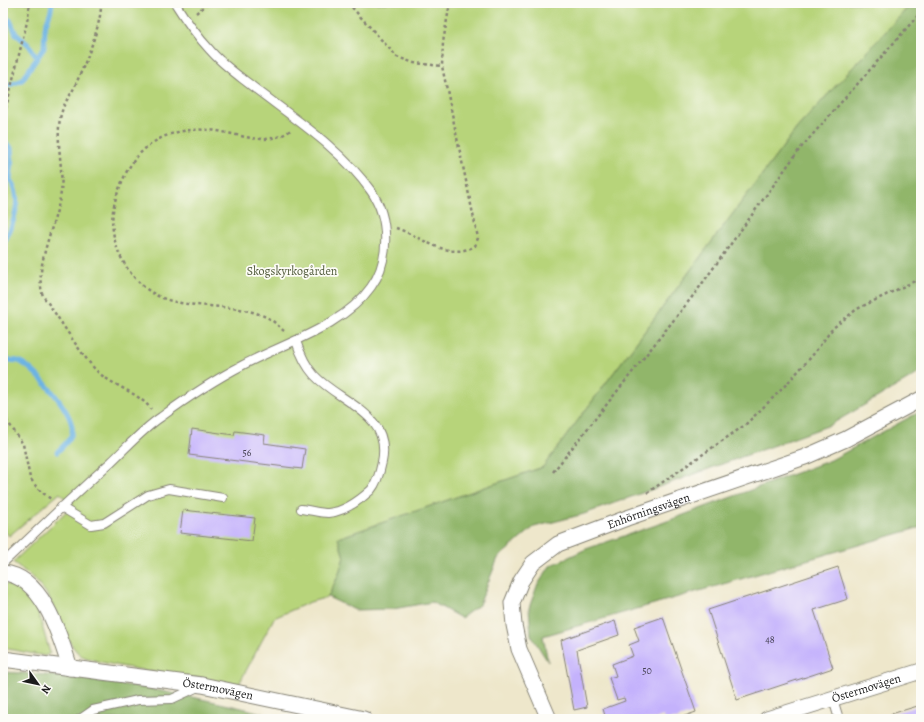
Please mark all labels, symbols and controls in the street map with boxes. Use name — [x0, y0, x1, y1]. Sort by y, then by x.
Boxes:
park label: Skogskyrkogården — [247, 263, 338, 279]
house number: 56 — [243, 446, 252, 459]
street label: Enhörningsvägen — [605, 489, 692, 533]
house number: 48 — [765, 633, 775, 646]
north arrow — [18, 664, 58, 704]
house number: 50 — [642, 664, 652, 677]
street label: Östermovägen — [830, 670, 903, 706]
street label: Östermovägen — [182, 675, 255, 704]
text: N — [37, 682, 54, 697]

